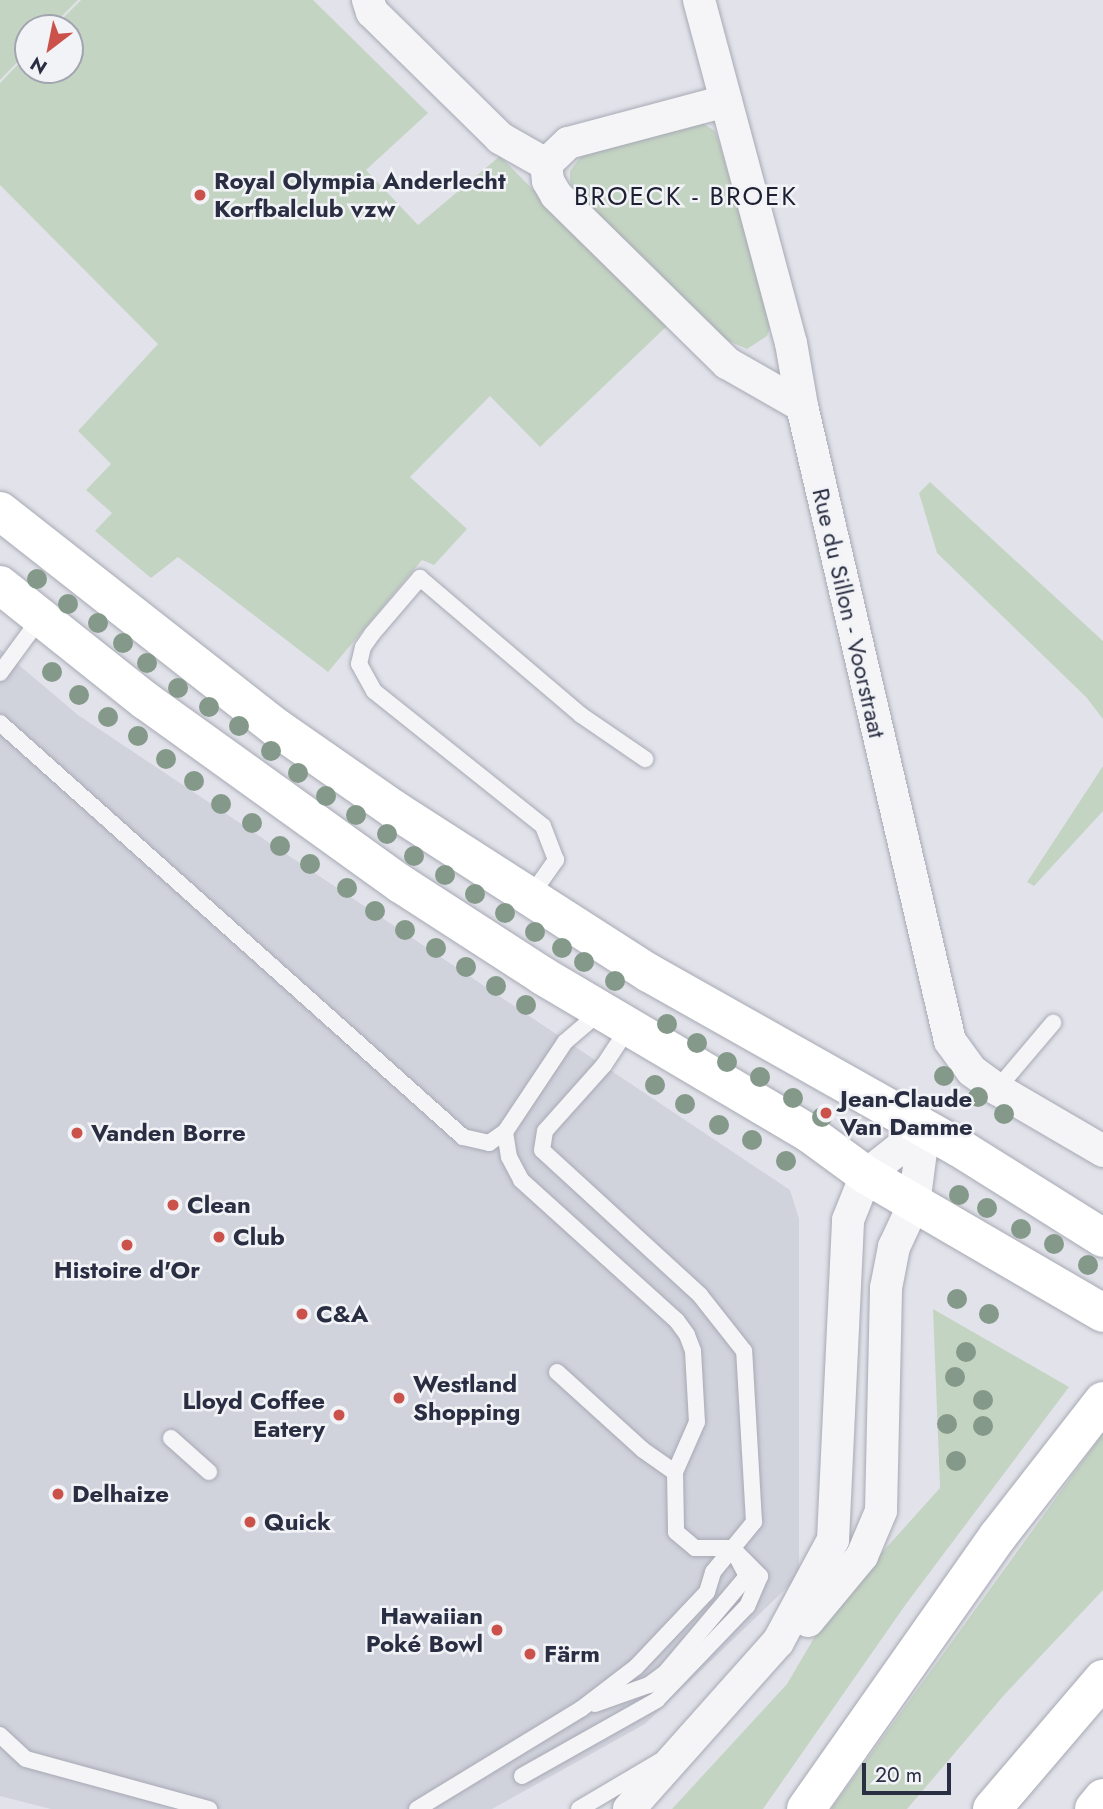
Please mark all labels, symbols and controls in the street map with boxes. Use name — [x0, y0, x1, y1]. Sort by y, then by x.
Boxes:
north arrow — [14, 14, 84, 84]
text: N — [25, 50, 52, 81]
place label: Royal Olympia Anderlecht Korfbalclub vzw — [214, 167, 506, 223]
district label: BROECK - BROEK — [576, 181, 796, 213]
marker: Royal Olympia Anderlecht Korfbalclub vzw — [192, 187, 208, 203]
street label: Rue du Sillon - Voorstraat — [806, 485, 892, 741]
place label: Jean-Claude Van Damme — [840, 1085, 973, 1141]
marker: Jean-Claude Van Damme — [818, 1105, 834, 1121]
place label: Vanden Borre — [91, 1119, 246, 1147]
marker: Vanden Borre — [69, 1125, 85, 1141]
place label: Clean — [187, 1191, 251, 1219]
marker: Clean — [165, 1197, 181, 1213]
place label: Club — [233, 1223, 285, 1251]
marker: Club — [211, 1229, 227, 1245]
marker: Histoire d'Or — [119, 1237, 135, 1253]
place label: Histoire d'Or — [54, 1256, 200, 1284]
place label: C&A — [316, 1300, 369, 1328]
marker: C&A — [294, 1306, 310, 1322]
place label: Westland Shopping — [413, 1370, 520, 1426]
place label: Lloyd Coffee Eatery — [183, 1387, 325, 1443]
marker: Westland Shopping — [391, 1390, 407, 1406]
marker: Lloyd Coffee Eatery — [331, 1407, 347, 1423]
place label: Delhaize — [72, 1480, 169, 1508]
marker: Delhaize — [50, 1486, 66, 1502]
place label: Quick — [264, 1508, 331, 1536]
marker: Quick — [242, 1514, 258, 1530]
place label: Hawaiian Poké Bowl — [366, 1602, 483, 1658]
marker: Hawaiian Poké Bowl — [489, 1622, 505, 1638]
place label: Färm — [544, 1640, 600, 1668]
marker: Färm — [522, 1646, 538, 1662]
scale bar — [865, 1750, 954, 1794]
text: 20 m — [875, 1760, 922, 1790]

